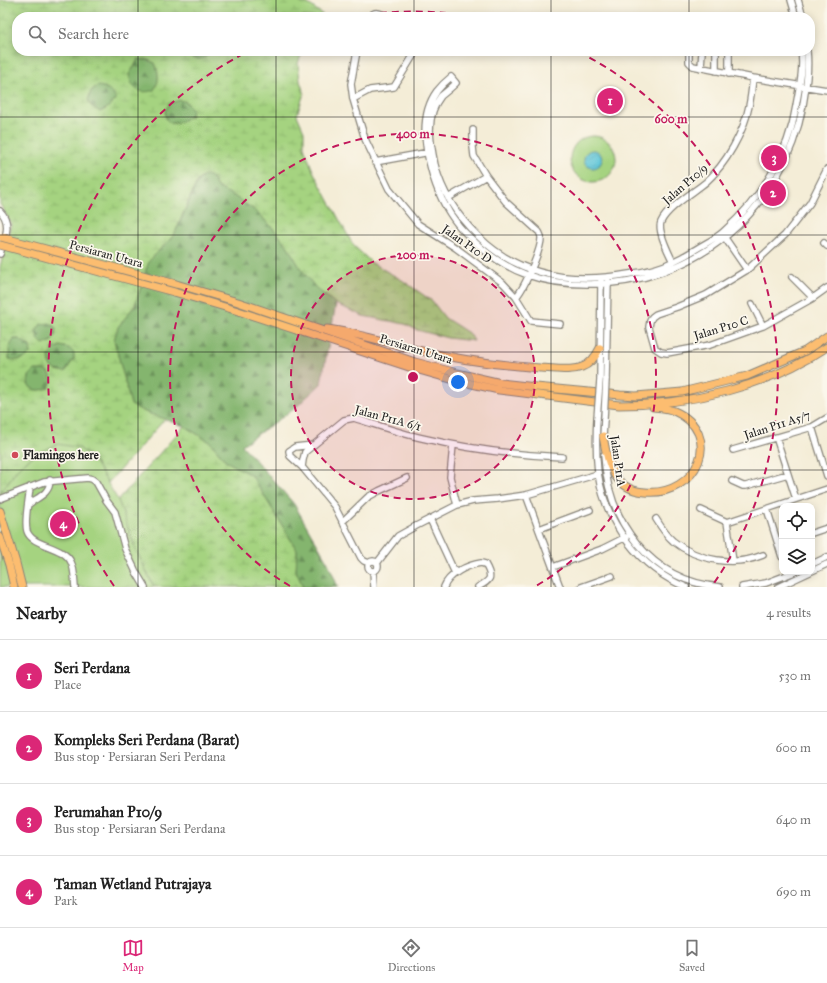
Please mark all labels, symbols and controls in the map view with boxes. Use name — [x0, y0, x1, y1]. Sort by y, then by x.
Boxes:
search box — [12, 12, 815, 56]
icon: search — [26, 23, 48, 45]
text: Search here — [58, 25, 129, 43]
pin: 1 — [597, 86, 623, 116]
text: 600 m — [655, 112, 688, 126]
text: 400 m — [396, 127, 431, 142]
pin: 3 — [761, 143, 787, 173]
street label: Jalan P10/9 — [658, 161, 711, 209]
pin: 2 — [760, 178, 786, 208]
street label: Jalan P10 D — [437, 221, 495, 267]
street label: Persiaran Utara — [68, 237, 145, 271]
text: 200 m — [397, 248, 430, 262]
street label: Jalan P10 C — [690, 313, 750, 344]
street label: Persiaran Utara — [378, 331, 455, 367]
centre of rings — [406, 370, 420, 384]
your location — [448, 372, 468, 392]
street label: Jalan P11A 6/1 — [351, 402, 423, 435]
street label: Jalan P11 A5/7 — [740, 408, 812, 444]
street label: Jalan P11A — [606, 433, 629, 488]
place label: Flamingos here — [23, 448, 99, 463]
marker: Flamingos here — [10, 450, 20, 460]
map controls — [779, 503, 815, 575]
button: locate — [779, 503, 815, 539]
pin: 4 — [50, 509, 76, 539]
button: layers — [779, 539, 815, 575]
text: Nearby — [16, 603, 67, 624]
text: 4 results — [766, 605, 811, 621]
text: Seri Perdana — [54, 659, 130, 677]
text: 1 — [26, 668, 32, 684]
text: 530 m — [778, 668, 811, 684]
text: Place — [54, 677, 81, 693]
text: Kompleks Seri Perdana (Barat) — [54, 731, 239, 749]
text: 2 — [26, 740, 32, 756]
text: 600 m — [775, 740, 811, 756]
text: Bus stop · Persiaran Seri Perdana — [54, 749, 225, 765]
text: Perumahan P10/9 — [54, 803, 162, 821]
text: 3 — [26, 812, 32, 828]
text: 640 m — [776, 812, 811, 828]
text: Bus stop · Persiaran Seri Perdana — [54, 821, 225, 837]
text: Taman Wetland Putrajaya — [54, 875, 211, 893]
text: 4 — [25, 884, 33, 900]
text: 690 m — [776, 884, 811, 900]
text: Park — [54, 893, 78, 909]
tab: Map — [122, 937, 144, 974]
tab: Directions — [388, 937, 435, 974]
tab: Saved — [679, 937, 705, 974]

